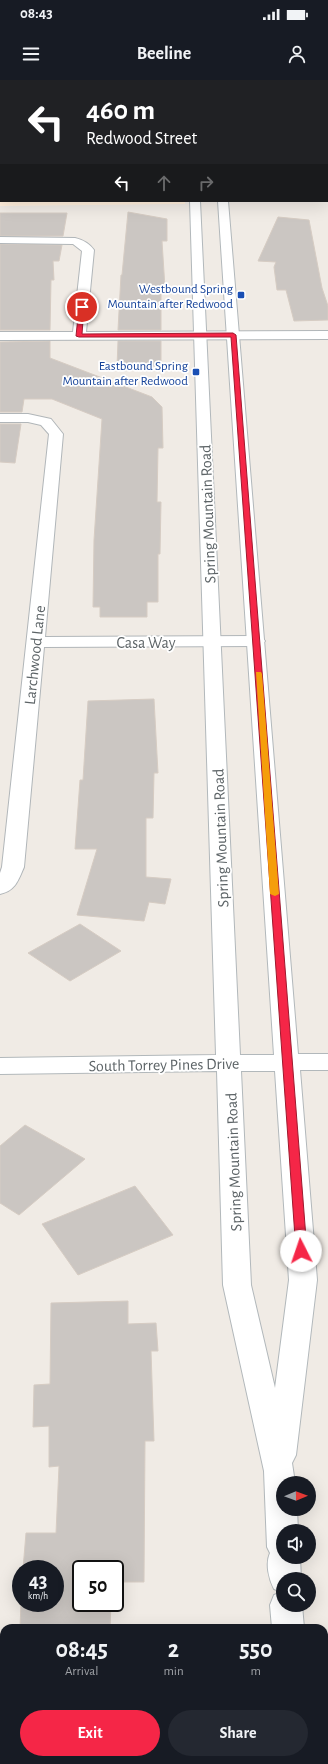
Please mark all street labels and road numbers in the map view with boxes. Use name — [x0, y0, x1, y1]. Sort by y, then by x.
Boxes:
street label: Spring Mountain Road — [198, 444, 218, 584]
street label: Larchwood Lane — [22, 605, 48, 706]
street label: Casa Way — [116, 635, 176, 652]
street label: Spring Mountain Road — [211, 768, 231, 908]
street label: South Torrey Pines Drive — [89, 1056, 239, 1075]
street label: Spring Mountain Road — [224, 1092, 244, 1232]

